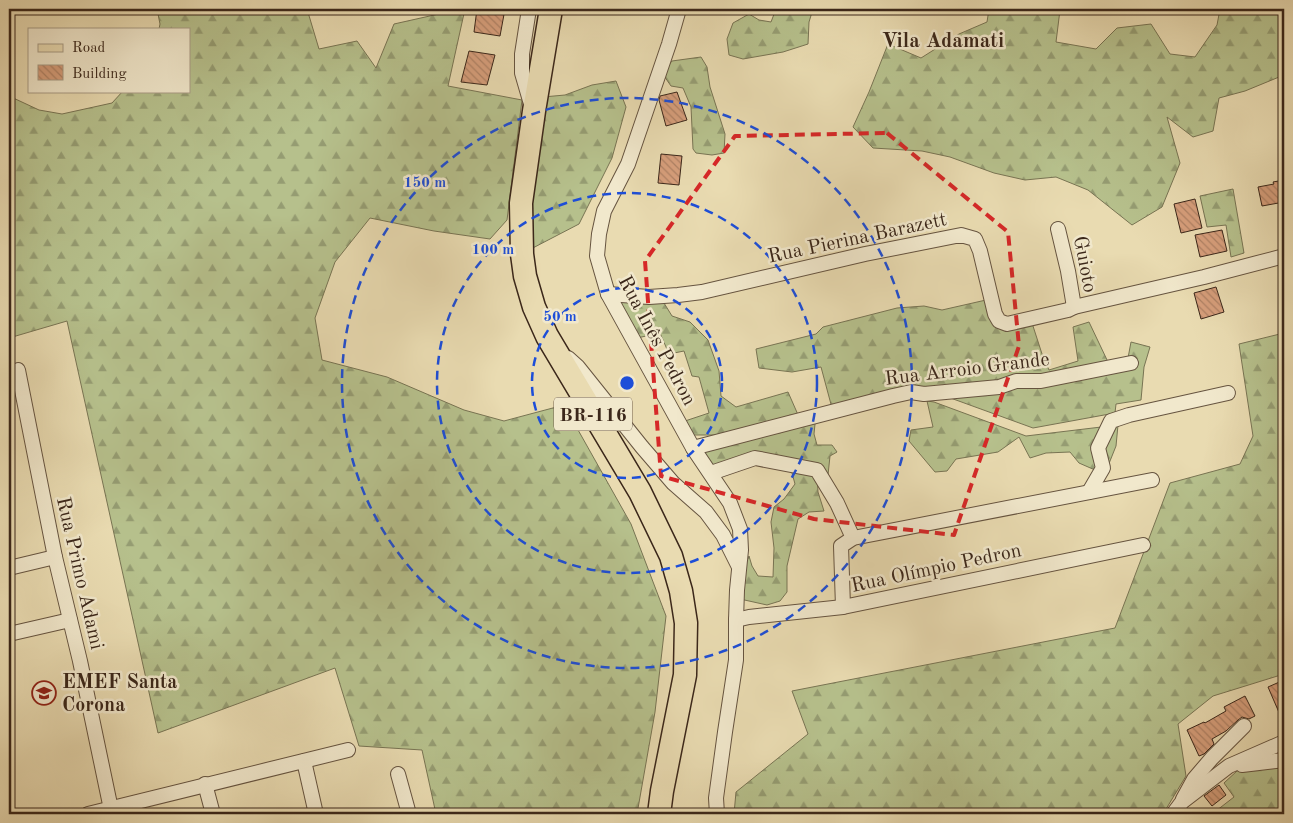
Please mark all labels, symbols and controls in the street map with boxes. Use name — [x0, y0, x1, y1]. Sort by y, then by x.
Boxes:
legend — [28, 28, 190, 92]
district label: Vila Adamati — [882, 31, 1004, 52]
text: Road — [72, 41, 106, 56]
text: Building — [72, 67, 127, 82]
text: 150 m — [404, 176, 446, 191]
street label: Rua Pierina Barazett — [766, 210, 949, 268]
street label: Guioto — [1069, 234, 1099, 294]
text: 100 m — [472, 243, 514, 258]
street label: Rua Inês Pedron — [614, 273, 699, 409]
text: 50 m — [543, 310, 577, 325]
street label: Rua Arroio Grande — [884, 350, 1051, 390]
centre of rings — [618, 374, 636, 392]
road number: BR-116 — [554, 398, 632, 430]
street label: Rua Primo Adami — [52, 495, 106, 652]
street label: Rua Olímpio Pedron — [849, 541, 1024, 597]
place label: EMEF Santa Corona — [62, 673, 178, 716]
school or university icon: EMEF Santa Corona — [31, 680, 57, 706]

